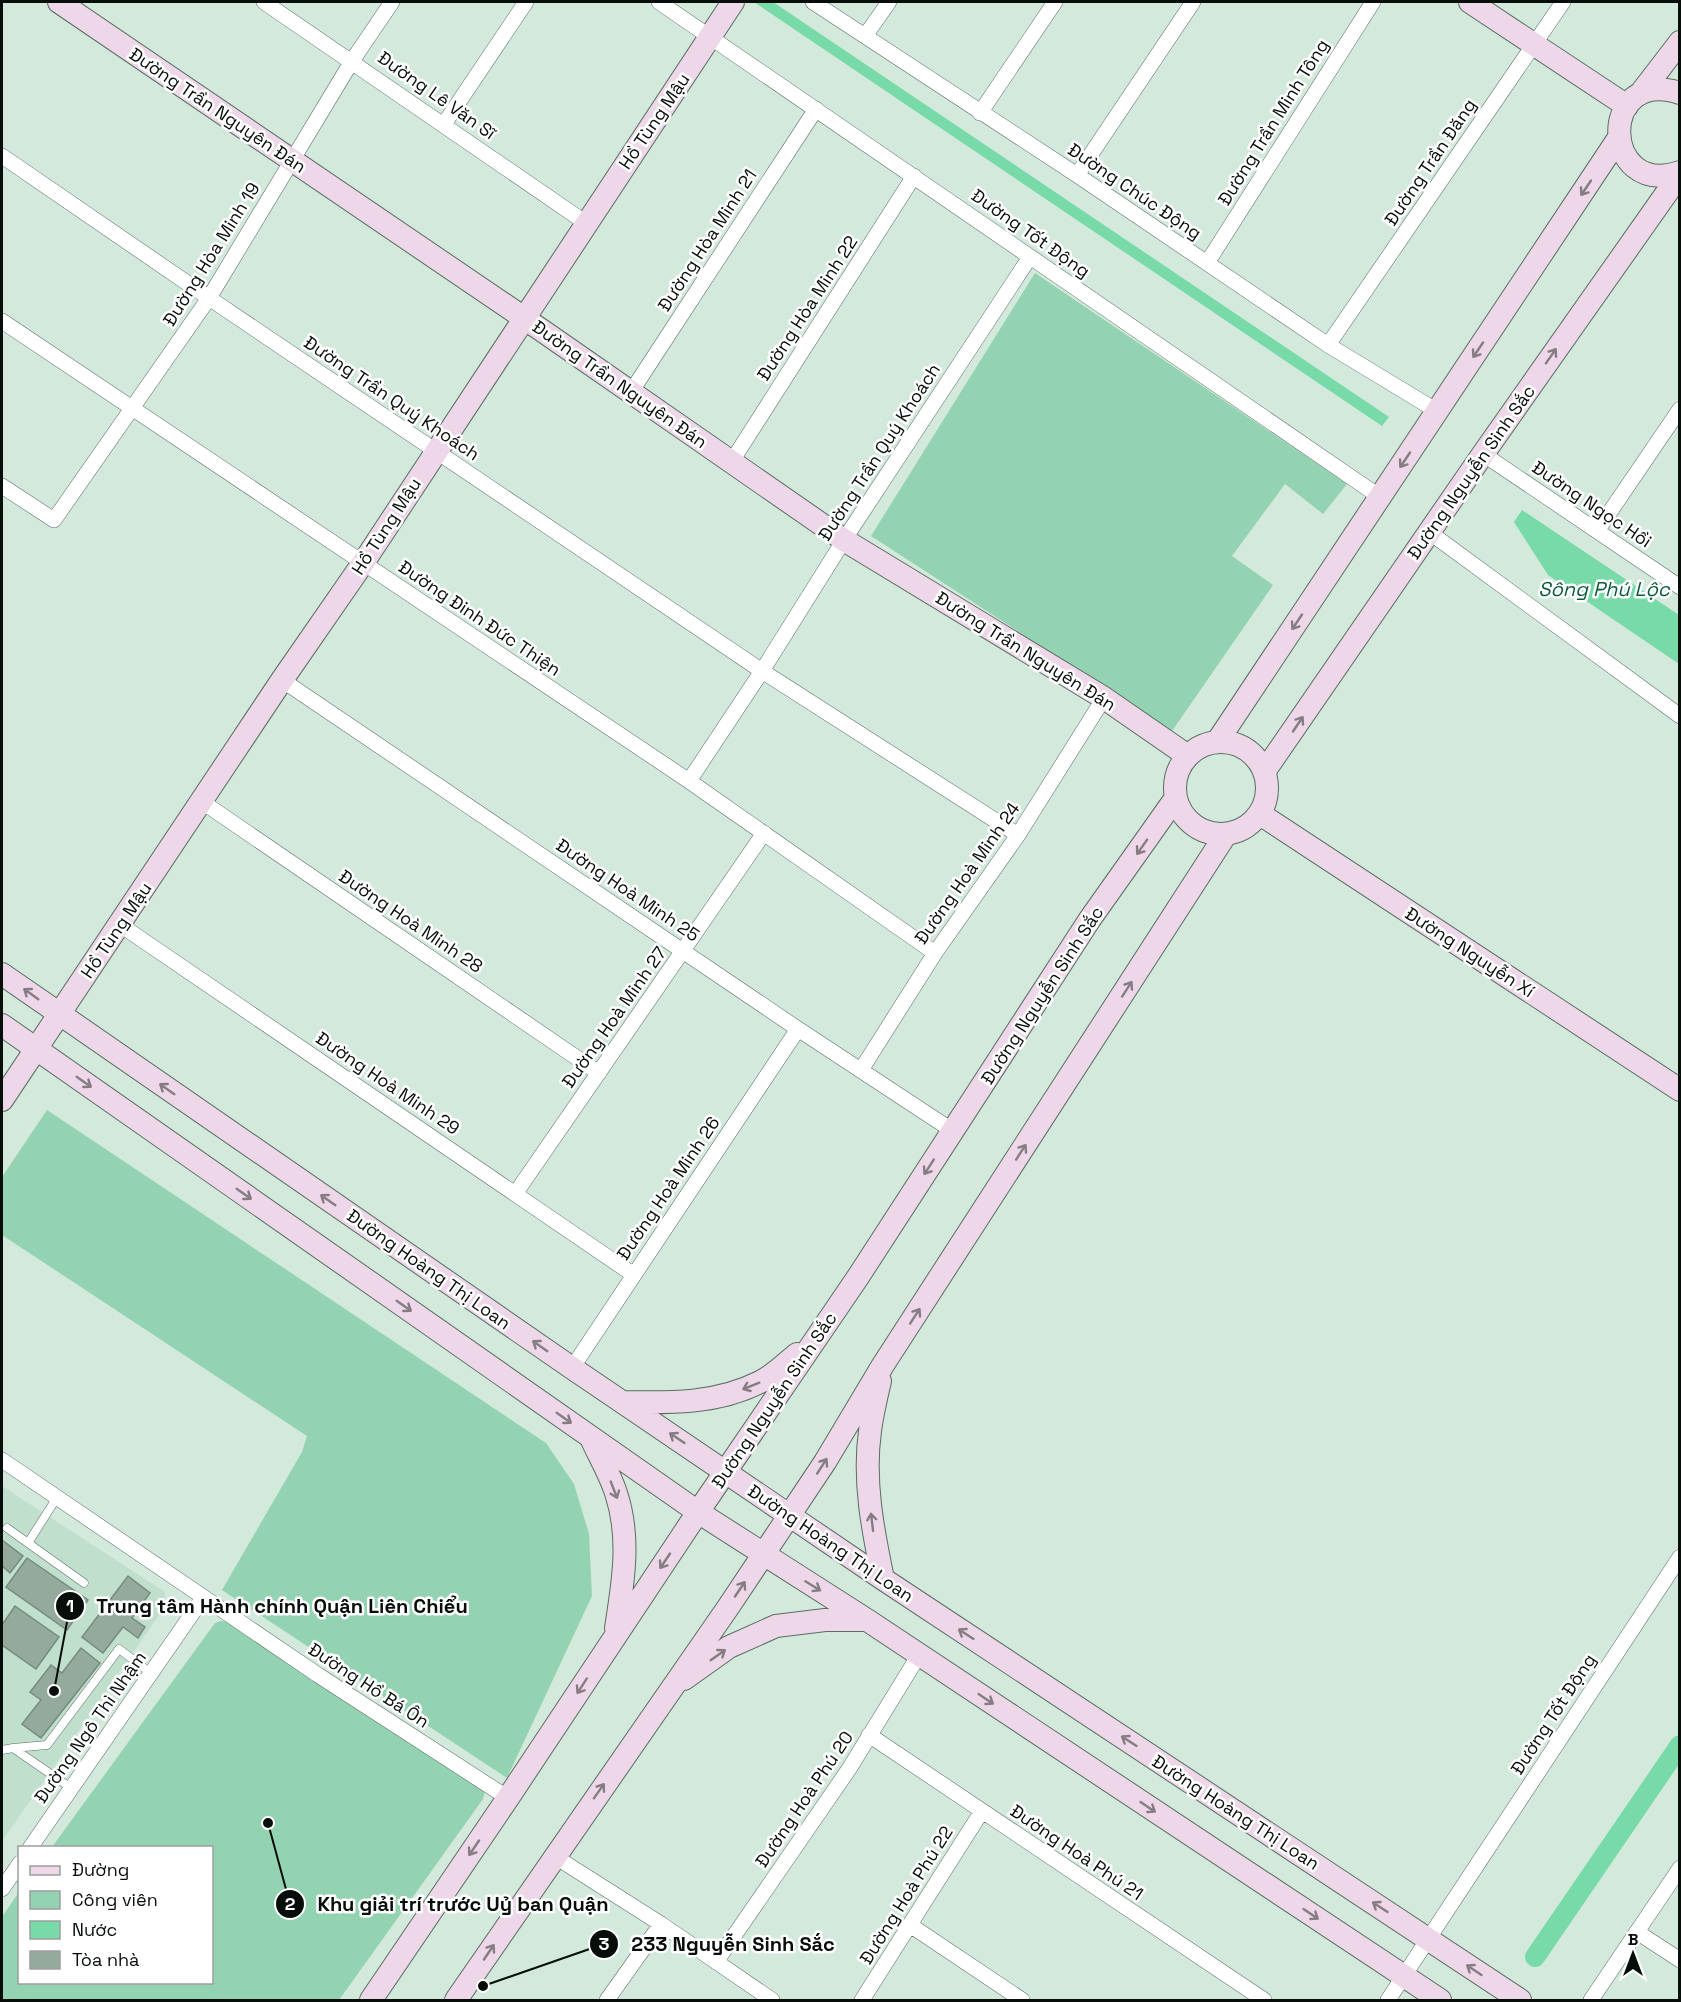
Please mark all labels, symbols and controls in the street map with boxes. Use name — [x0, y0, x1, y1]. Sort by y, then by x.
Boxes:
street label: Đường Trần Minh Tông — [1212, 35, 1334, 209]
street label: Đường Trần Nguyên Đán — [125, 42, 311, 178]
street label: Đường Lê Văn Sĩ — [374, 46, 502, 145]
street label: Hồ Tùng Mậu — [613, 68, 695, 174]
street label: Đường Trần Đăng — [1379, 94, 1481, 230]
street label: Đường Chúc Động — [1064, 138, 1206, 244]
street label: Đường Hòa Minh 21 — [652, 165, 762, 315]
street label: Đường Hòa Minh 19 — [158, 178, 264, 330]
one-way arrow — [1580, 179, 1592, 196]
street label: Đường Tốt Động — [967, 184, 1095, 282]
street label: Đường Hòa Minh 22 — [752, 231, 862, 385]
street label: Đường Trần Nguyên Đán — [528, 315, 712, 453]
street label: Đường Trần Quý Khoách — [300, 331, 484, 465]
one-way arrow — [1472, 341, 1484, 358]
one-way arrow — [1545, 348, 1557, 364]
street label: Đường Trần Quý Khoách — [813, 359, 945, 545]
street label: Đường Nguyễn Sinh Sắc — [1402, 380, 1540, 564]
one-way arrow — [1399, 451, 1411, 468]
street label: Đường Ngọc Hồi — [1528, 456, 1656, 552]
street label: Hồ Tùng Mậu — [346, 473, 426, 579]
street label: Đường Đinh Đức Thiện — [394, 555, 566, 681]
water label: Sông Phú Lộc — [1538, 576, 1671, 602]
street label: Đường Trần Nguyên Đán — [932, 586, 1120, 716]
one-way arrow — [1291, 613, 1303, 630]
one-way arrow — [1292, 716, 1304, 733]
street label: Đường Hoà Minh 24 — [909, 798, 1025, 948]
street label: Đường Hoà Minh 25 — [552, 833, 704, 947]
one-way arrow — [1136, 839, 1148, 855]
street label: Đường Hoà Minh 28 — [335, 864, 487, 978]
street label: Hồ Tùng Mậu — [75, 877, 157, 983]
street label: Đường Nguyễn Sinh Sắc — [976, 902, 1108, 1088]
street label: Đường Nguyễn Xí — [1401, 902, 1540, 1003]
street label: Đường Hoà Minh 27 — [557, 942, 671, 1092]
one-way arrow — [1121, 981, 1133, 998]
one-way arrow — [23, 987, 39, 1000]
street label: Đường Hoà Minh 29 — [312, 1026, 464, 1140]
one-way arrow — [76, 1076, 92, 1088]
one-way arrow — [160, 1083, 176, 1095]
street label: Đường Hoà Minh 26 — [611, 1112, 725, 1264]
one-way arrow — [1015, 1145, 1027, 1161]
one-way arrow — [923, 1158, 935, 1175]
one-way arrow — [235, 1188, 252, 1200]
one-way arrow — [320, 1194, 336, 1206]
street label: Đường Hoàng Thị Loan — [343, 1204, 515, 1334]
one-way arrow — [395, 1300, 411, 1312]
street label: Đường Nguyễn Sinh Sắc — [706, 1307, 842, 1493]
one-way arrow — [909, 1308, 921, 1325]
one-way arrow — [532, 1340, 549, 1352]
one-way arrow — [742, 1381, 760, 1392]
one-way arrow — [555, 1412, 571, 1424]
one-way arrow — [669, 1432, 686, 1444]
one-way arrow — [816, 1459, 828, 1475]
street label: Đường Hoàng Thị Loan — [744, 1479, 918, 1607]
one-way arrow — [609, 1480, 620, 1498]
one-way arrow — [867, 1512, 878, 1532]
one-way arrow — [659, 1552, 672, 1569]
one-way arrow — [734, 1580, 747, 1597]
one-way arrow — [804, 1580, 820, 1592]
callout: Trung tâm Hành chính Quận Liên Chiểu — [55, 1587, 480, 1625]
text: Trung tâm Hành chính Quận Liên Chiểu — [96, 1593, 468, 1619]
text: 1 — [66, 1594, 74, 1617]
one-way arrow — [959, 1628, 975, 1640]
street label: Đường Hồ Bá Ôn — [304, 1637, 434, 1733]
street label: Đường Ngô Thì Nhậm — [29, 1647, 151, 1807]
one-way arrow — [710, 1649, 726, 1661]
street label: Đường Tốt Động — [1505, 1649, 1601, 1779]
one-way arrow — [576, 1677, 588, 1694]
one-way arrow — [977, 1693, 993, 1705]
street label: Đường Hoà Phú 20 — [750, 1726, 858, 1872]
one-way arrow — [1121, 1735, 1138, 1747]
street label: Đường Hoàng Thị Loan — [1148, 1749, 1324, 1875]
one-way arrow — [593, 1784, 605, 1800]
street label: Đường Hoà Phú 21 — [1006, 1799, 1148, 1905]
one-way arrow — [1139, 1801, 1156, 1813]
street label: Đường Hoà Phú 22 — [854, 1822, 958, 1968]
one-way arrow — [468, 1840, 480, 1856]
legend — [18, 1846, 213, 1984]
text: Đường — [72, 1858, 129, 1881]
callout: Khu giải trí trước Uỷ ban Quận — [275, 1885, 621, 1923]
text: Công viên — [72, 1888, 158, 1911]
text: Khu giải trí trước Uỷ ban Quận — [317, 1891, 609, 1917]
text: 2 — [285, 1892, 296, 1915]
one-way arrow — [1371, 1900, 1388, 1913]
one-way arrow — [1302, 1909, 1319, 1921]
text: Nước — [72, 1918, 117, 1941]
north arrow — [1603, 1924, 1663, 1984]
callout: 233 Nguyễn Sinh Sắc — [589, 1925, 847, 1963]
text: B — [1628, 1929, 1638, 1950]
text: 233 Nguyễn Sinh Sắc — [631, 1931, 835, 1957]
text: 3 — [599, 1932, 610, 1955]
one-way arrow — [483, 1944, 495, 1961]
text: Tòa nhà — [72, 1948, 139, 1971]
one-way arrow — [1466, 1964, 1483, 1976]

